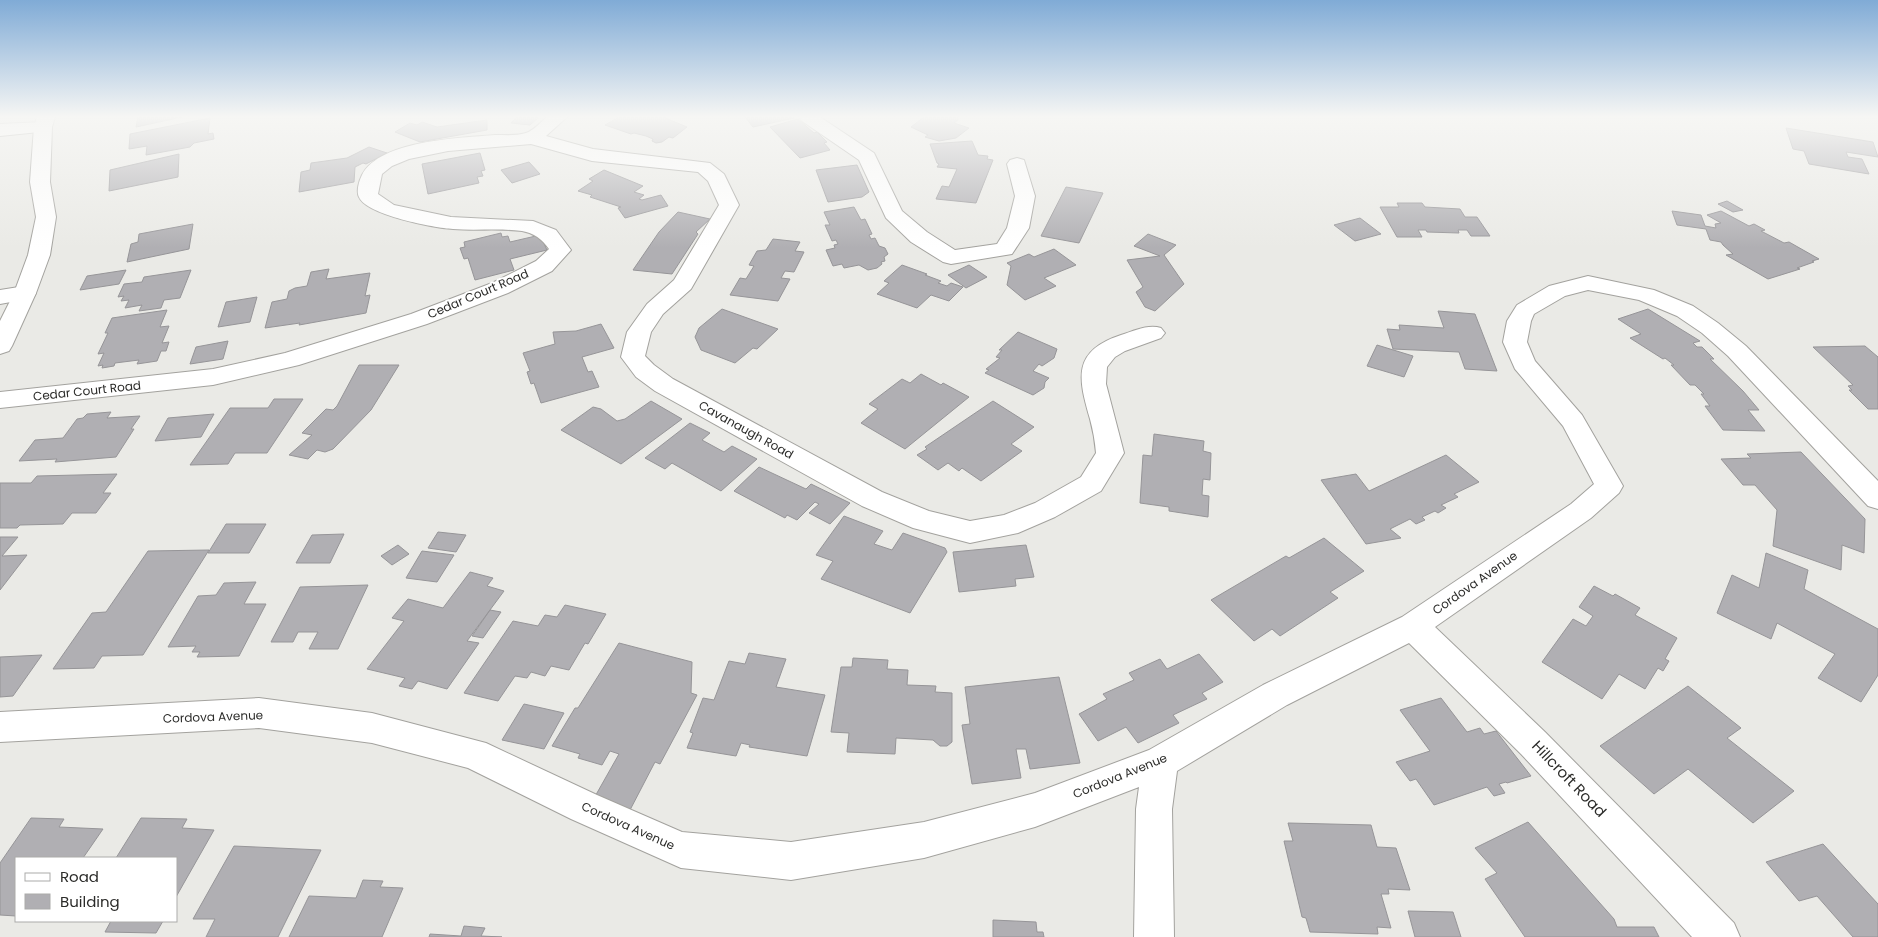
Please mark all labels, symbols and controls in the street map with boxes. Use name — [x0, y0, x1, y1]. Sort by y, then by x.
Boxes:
street label: Cedar Court Road — [425, 265, 531, 323]
street label: Cedar Court Road — [32, 376, 142, 405]
street label: Cavanaugh Road — [696, 396, 797, 463]
street label: Cordova Avenue — [1429, 547, 1521, 618]
street label: Cordova Avenue — [163, 706, 263, 727]
street label: Hillcroft Road — [1527, 736, 1611, 822]
street label: Cordova Avenue — [1070, 749, 1170, 802]
street label: Cordova Avenue — [579, 797, 677, 854]
legend — [15, 857, 178, 922]
text: Road — [60, 866, 99, 887]
text: Building — [60, 891, 120, 912]

